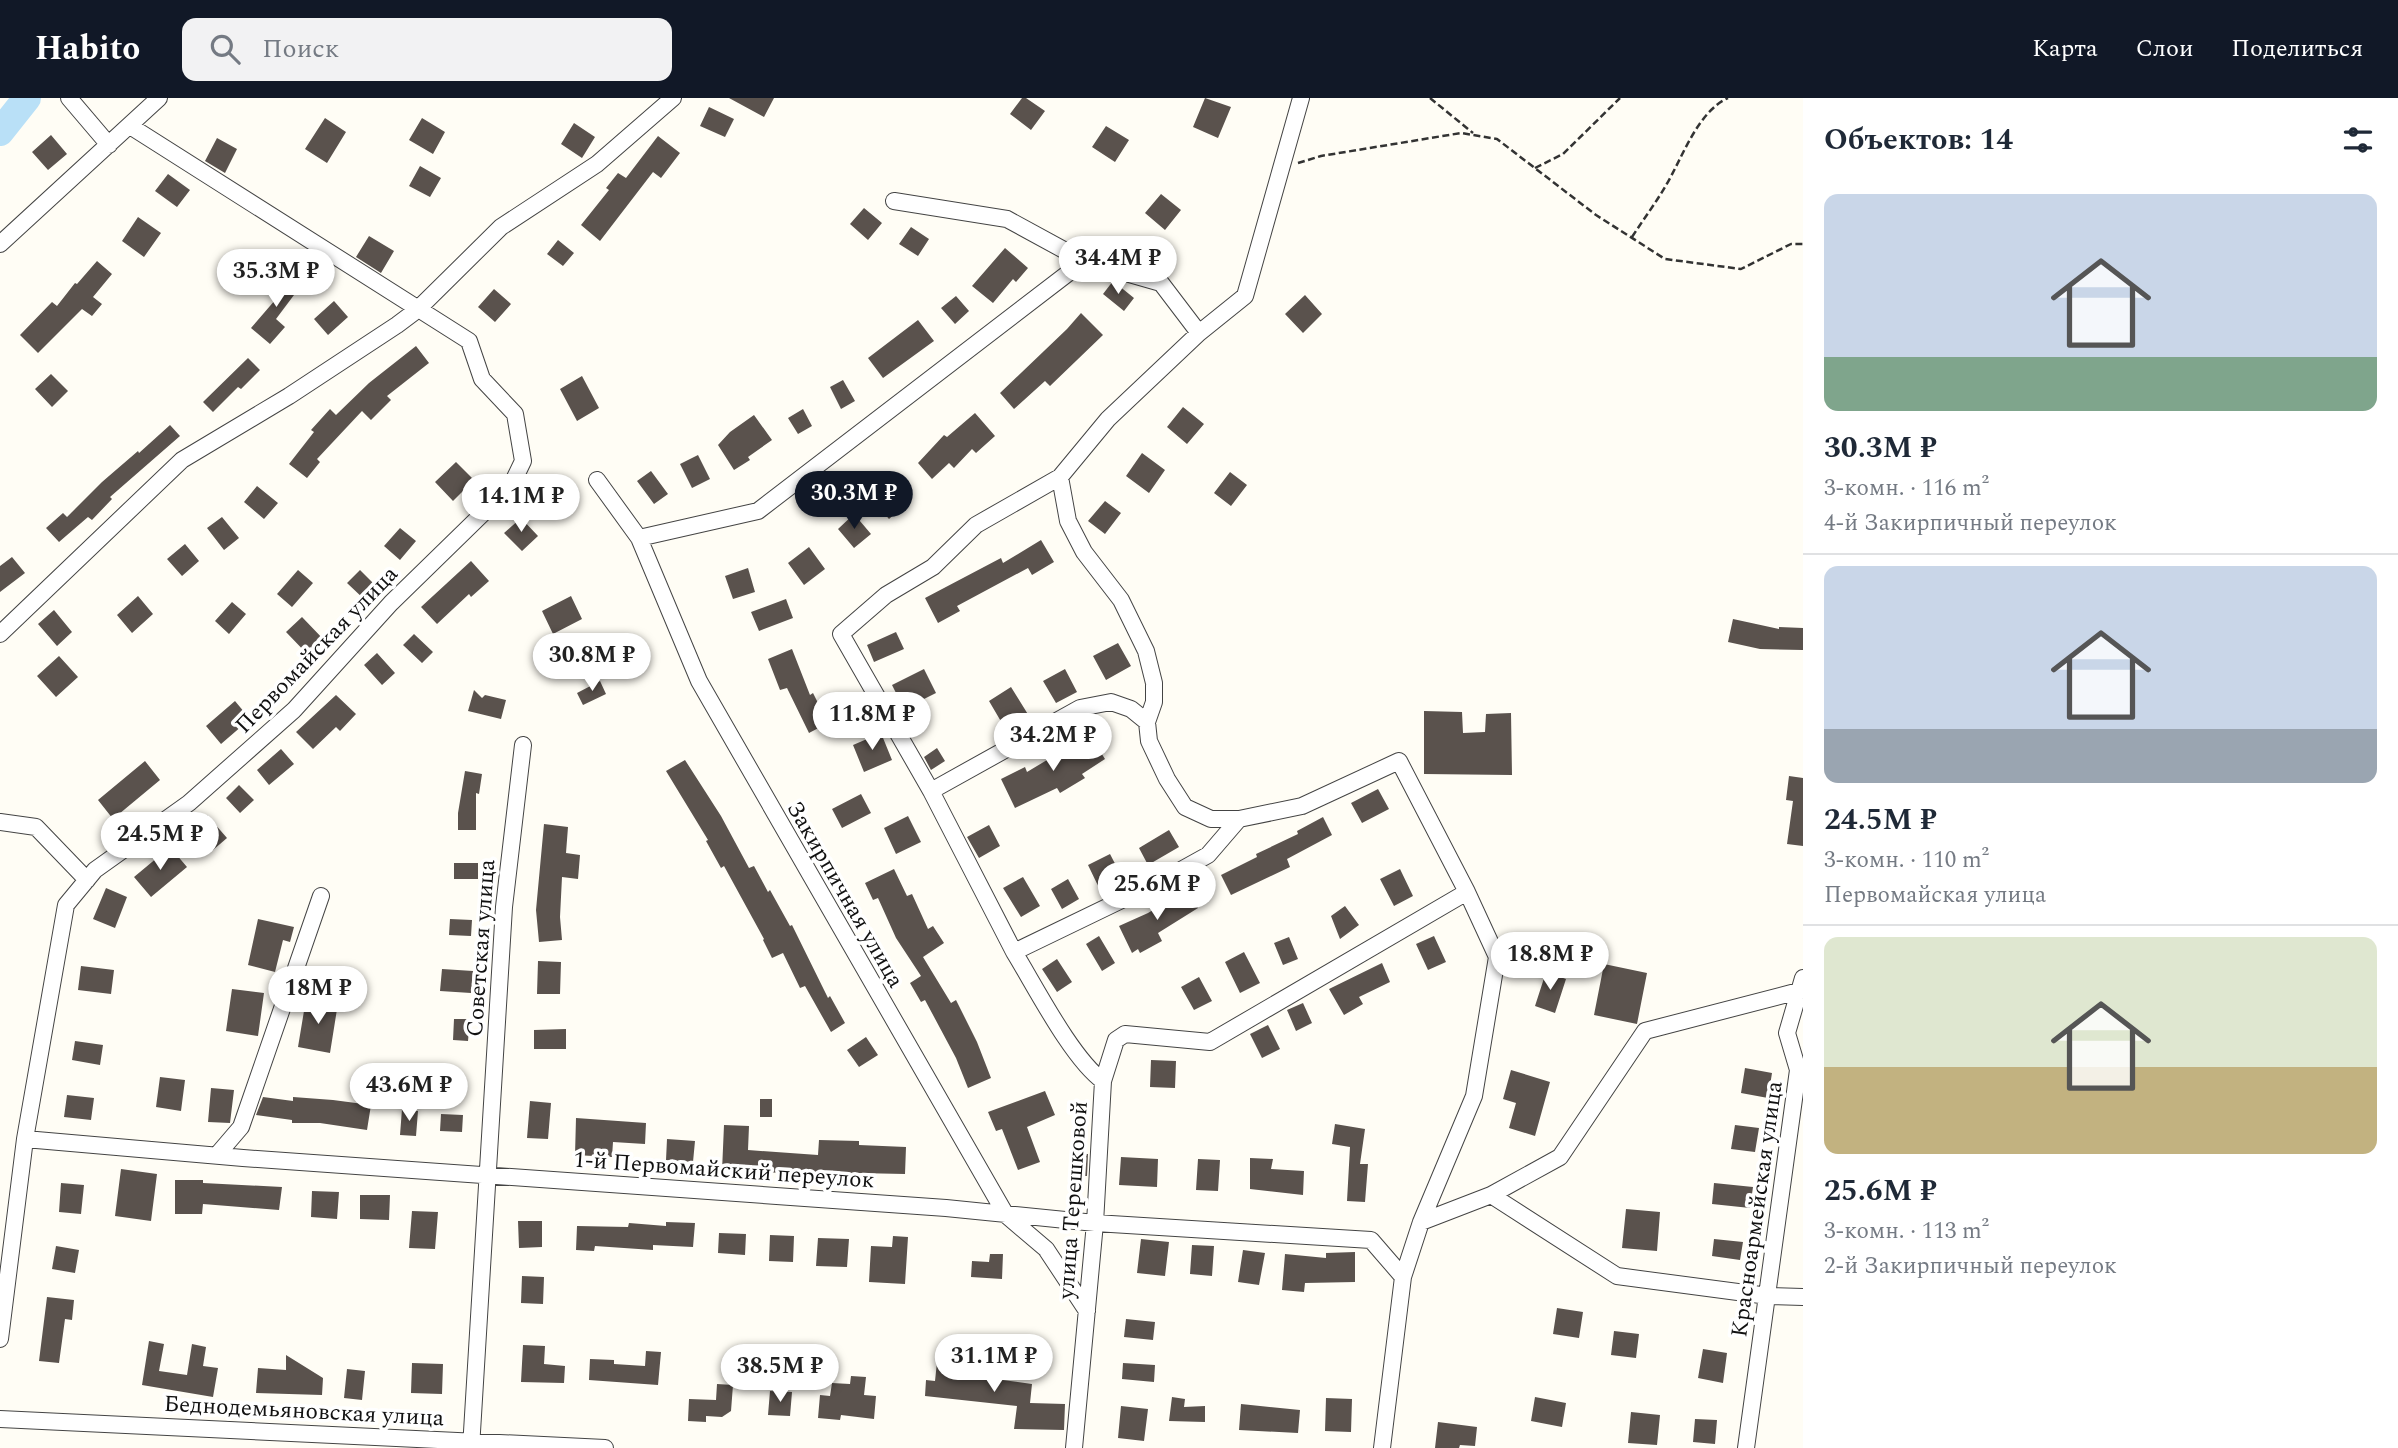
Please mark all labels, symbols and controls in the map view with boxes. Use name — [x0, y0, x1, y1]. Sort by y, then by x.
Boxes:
search box — [182, 18, 672, 81]
text: Habito — [35, 24, 140, 74]
text: Поиск — [262, 29, 339, 69]
icon: search — [206, 30, 244, 68]
text: Карта — [2032, 31, 2098, 67]
text: Слои — [2136, 31, 2193, 67]
text: Поделиться — [2231, 31, 2363, 67]
text: Объектов: 14 — [1824, 117, 2013, 163]
icon: filters — [2339, 121, 2377, 159]
pin: 34.4M ₽ — [1053, 236, 1183, 296]
icon: home — [2038, 240, 2164, 366]
text: 34.4M ₽ — [1075, 241, 1161, 276]
pin: 35.3M ₽ — [211, 250, 341, 309]
text: 35.3M ₽ — [233, 254, 319, 289]
text: 30.3M ₽ — [1824, 425, 1937, 471]
text: 3-комн. · 116 m² — [1824, 471, 1989, 506]
pin: 30.3M ₽ — [789, 472, 919, 531]
pin: 14.1M ₽ — [456, 474, 586, 534]
text: 30.3M ₽ — [811, 476, 897, 511]
text: 14.1M ₽ — [478, 479, 564, 514]
text: 4-й Закирпичный переулок — [1824, 506, 2117, 541]
street label: Первомайская улица — [227, 558, 407, 742]
icon: home — [2038, 612, 2164, 738]
pin: 30.8M ₽ — [527, 634, 657, 693]
text: 30.8M ₽ — [549, 638, 635, 673]
pin: 11.8M ₽ — [807, 692, 937, 752]
text: 11.8M ₽ — [829, 697, 915, 732]
pin: 34.2M ₽ — [988, 714, 1118, 773]
text: 34.2M ₽ — [1010, 718, 1096, 753]
street label: Закирпичная улица — [777, 795, 912, 995]
text: 24.5M ₽ — [1824, 797, 1937, 843]
pin: 24.5M ₽ — [95, 812, 225, 872]
text: 24.5M ₽ — [117, 817, 203, 852]
text: 3-комн. · 110 m² — [1824, 843, 1989, 878]
street label: Советская улица — [458, 858, 505, 1038]
pin: 25.6M ₽ — [1092, 862, 1222, 922]
text: 25.6M ₽ — [1114, 867, 1200, 902]
text: Первомайская улица — [1824, 878, 2046, 913]
pin: 18.8M ₽ — [1485, 932, 1615, 992]
text: 18.8M ₽ — [1507, 937, 1593, 972]
pin: 18M ₽ — [269, 967, 367, 1026]
text: 18M ₽ — [284, 971, 352, 1006]
icon: home — [2038, 983, 2164, 1109]
pin: 43.6M ₽ — [344, 1063, 474, 1123]
text: 43.6M ₽ — [366, 1068, 452, 1103]
street label: Красноармейская улица — [1722, 1079, 1793, 1340]
street label: улица Терешковой — [1049, 1100, 1098, 1301]
street label: 1-й Первомайский переулок — [572, 1143, 876, 1198]
text: 25.6M ₽ — [1824, 1168, 1937, 1214]
text: 3-комн. · 113 m² — [1824, 1214, 1989, 1249]
text: 2-й Закирпичный переулок — [1824, 1249, 2117, 1284]
pin: 31.1M ₽ — [929, 1334, 1059, 1394]
text: 31.1M ₽ — [951, 1339, 1037, 1374]
pin: 38.5M ₽ — [715, 1344, 845, 1404]
text: 38.5M ₽ — [737, 1349, 823, 1384]
street label: Беднодемьяновская улица — [163, 1387, 445, 1436]

